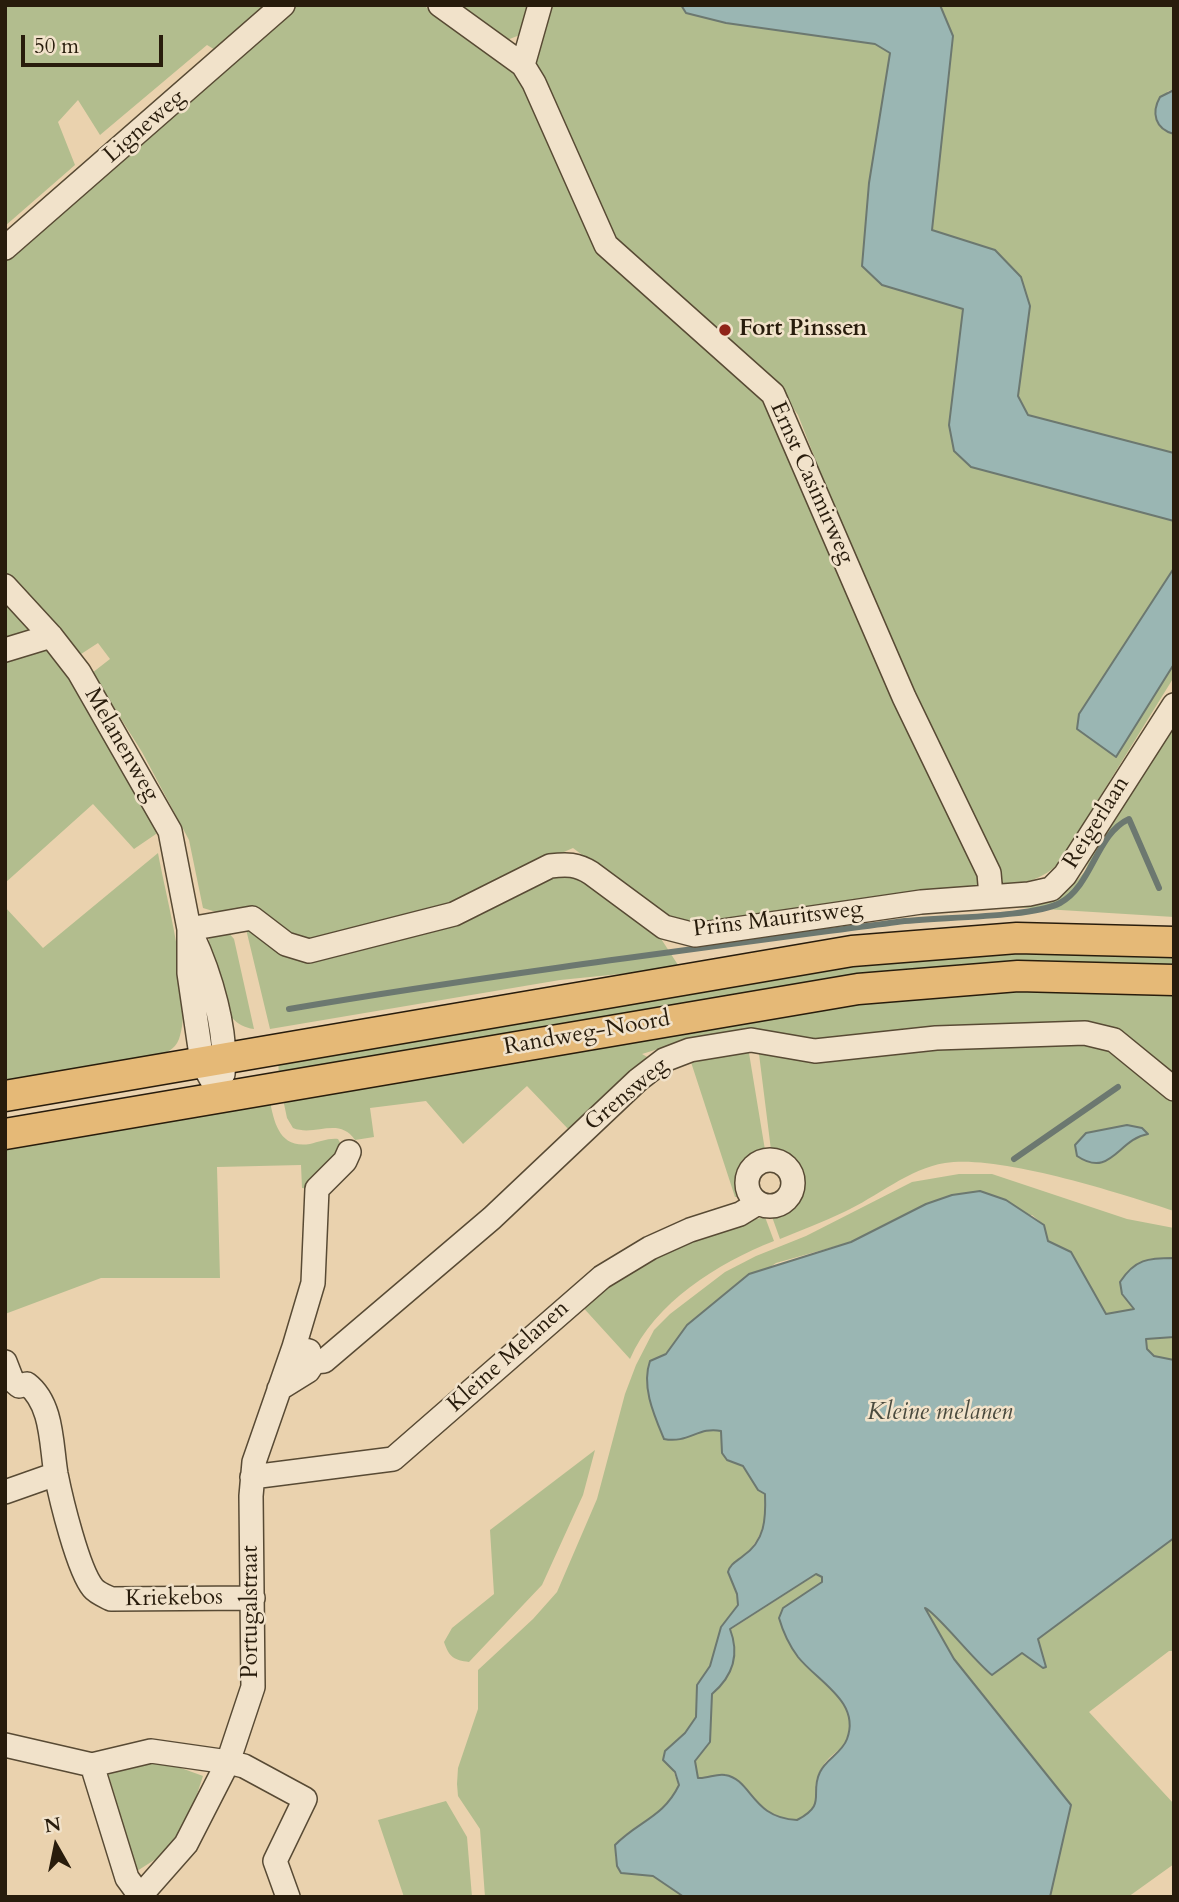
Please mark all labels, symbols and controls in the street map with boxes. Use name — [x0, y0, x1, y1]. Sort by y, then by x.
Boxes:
scale bar — [24, 21, 166, 65]
text: 50 m — [34, 32, 79, 61]
street label: Ligneweg — [99, 84, 191, 170]
place label: Fort Pinssen — [739, 316, 867, 344]
marker: Fort Pinssen — [717, 322, 733, 338]
street label: Ernst Casimirweg — [763, 398, 859, 568]
street label: Melanenweg — [77, 683, 165, 807]
street label: Reigerlaan — [1058, 772, 1136, 874]
street label: Prins Mauritsweg — [691, 896, 865, 944]
street label: Randweg-Noord — [502, 1006, 672, 1062]
street label: Grensweg — [580, 1052, 674, 1138]
street label: Kleine Melanen — [443, 1295, 575, 1419]
water label: Kleine melanen — [867, 1399, 1013, 1427]
street label: Portugalstraat — [238, 1545, 266, 1679]
street label: Kriekebos — [125, 1584, 223, 1614]
north arrow — [21, 1811, 91, 1881]
text: N — [43, 1811, 63, 1839]

